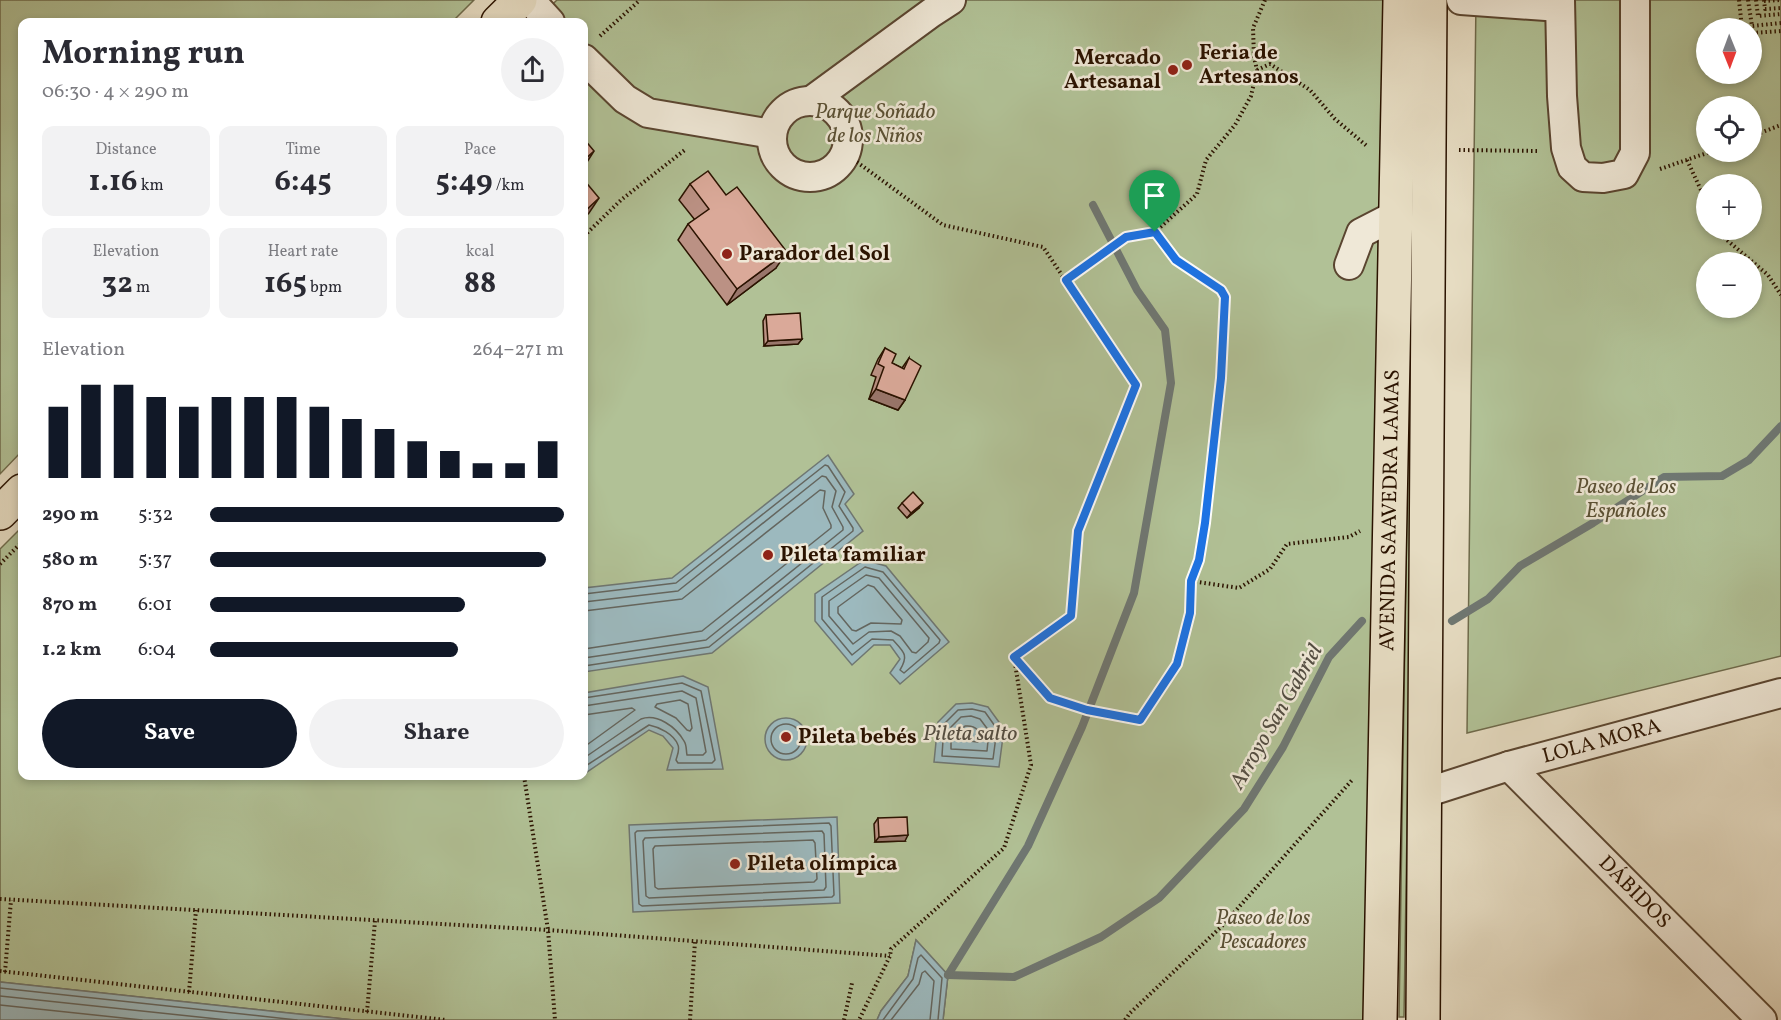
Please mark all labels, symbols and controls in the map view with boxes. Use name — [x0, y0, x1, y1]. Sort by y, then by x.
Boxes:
north arrow — [1696, 18, 1762, 84]
map controls — [1696, 18, 1762, 318]
text: Morning run — [42, 32, 245, 78]
button: share — [501, 38, 564, 101]
place label: Feria de Artesanos — [1199, 39, 1299, 92]
place label: Mercado Artesanal — [1064, 44, 1161, 97]
marker: Feria de Artesanos — [1180, 58, 1194, 72]
marker: Mercado Artesanal — [1166, 63, 1180, 77]
text: 06:30 · 4 × 290 m — [42, 78, 189, 106]
button: locate — [1696, 96, 1762, 162]
park label: Parque Soñado de los Niños — [815, 98, 936, 151]
text: Distance — [95, 139, 157, 161]
text: Time — [285, 139, 321, 161]
text: Pace — [464, 139, 496, 161]
text: 1.16 — [88, 161, 138, 203]
text: 6:45 — [274, 161, 332, 203]
text: 5:49 — [436, 161, 493, 203]
pin — [1129, 170, 1180, 232]
button: + — [1696, 174, 1762, 240]
text: km — [138, 175, 164, 197]
text: /km — [493, 175, 524, 197]
icon: arrive — [1138, 179, 1171, 212]
place label: Parador del Sol — [739, 240, 890, 269]
text: Elevation — [93, 241, 159, 263]
text: Heart rate — [268, 241, 338, 263]
text: kcal — [466, 241, 494, 263]
marker: Parador del Sol — [720, 247, 734, 261]
button: − — [1696, 252, 1762, 318]
text: 32 — [102, 263, 133, 305]
text: 165 — [264, 263, 307, 305]
text: 88 — [464, 263, 496, 305]
text: m — [133, 277, 150, 299]
text: bpm — [307, 277, 342, 299]
text: Elevation — [42, 336, 125, 364]
text: 264–271 m — [472, 336, 564, 364]
street label: AVENIDA SAAVEDRA LAMAS — [1373, 369, 1407, 651]
park label: Paseo de Los Españoles — [1576, 473, 1677, 526]
text: 290 m — [42, 501, 99, 529]
text: 5:32 — [138, 501, 173, 529]
place label: Pileta familiar — [780, 541, 926, 570]
text: 580 m — [42, 546, 98, 574]
text: 5:37 — [138, 546, 172, 574]
marker: Pileta familiar — [761, 548, 775, 562]
text: 870 m — [42, 591, 97, 619]
text: 6:01 — [138, 591, 173, 619]
text: 1.2 km — [42, 636, 102, 664]
text: 6:04 — [138, 636, 176, 664]
water label: Arroyo San Gabriel — [1222, 638, 1331, 796]
button: Save — [42, 699, 297, 768]
button: Share — [309, 699, 564, 768]
street label: LOLA MORA — [1539, 711, 1664, 771]
water label: Pileta salto — [923, 719, 1017, 750]
place label: Pileta bebés — [798, 723, 917, 752]
marker: Pileta bebés — [779, 730, 793, 744]
street label: DÁBIDOS — [1592, 849, 1678, 935]
place label: Pileta olímpica — [747, 850, 898, 879]
marker: Pileta olímpica — [728, 857, 742, 871]
park label: Paseo de los Pescadores — [1216, 904, 1310, 957]

